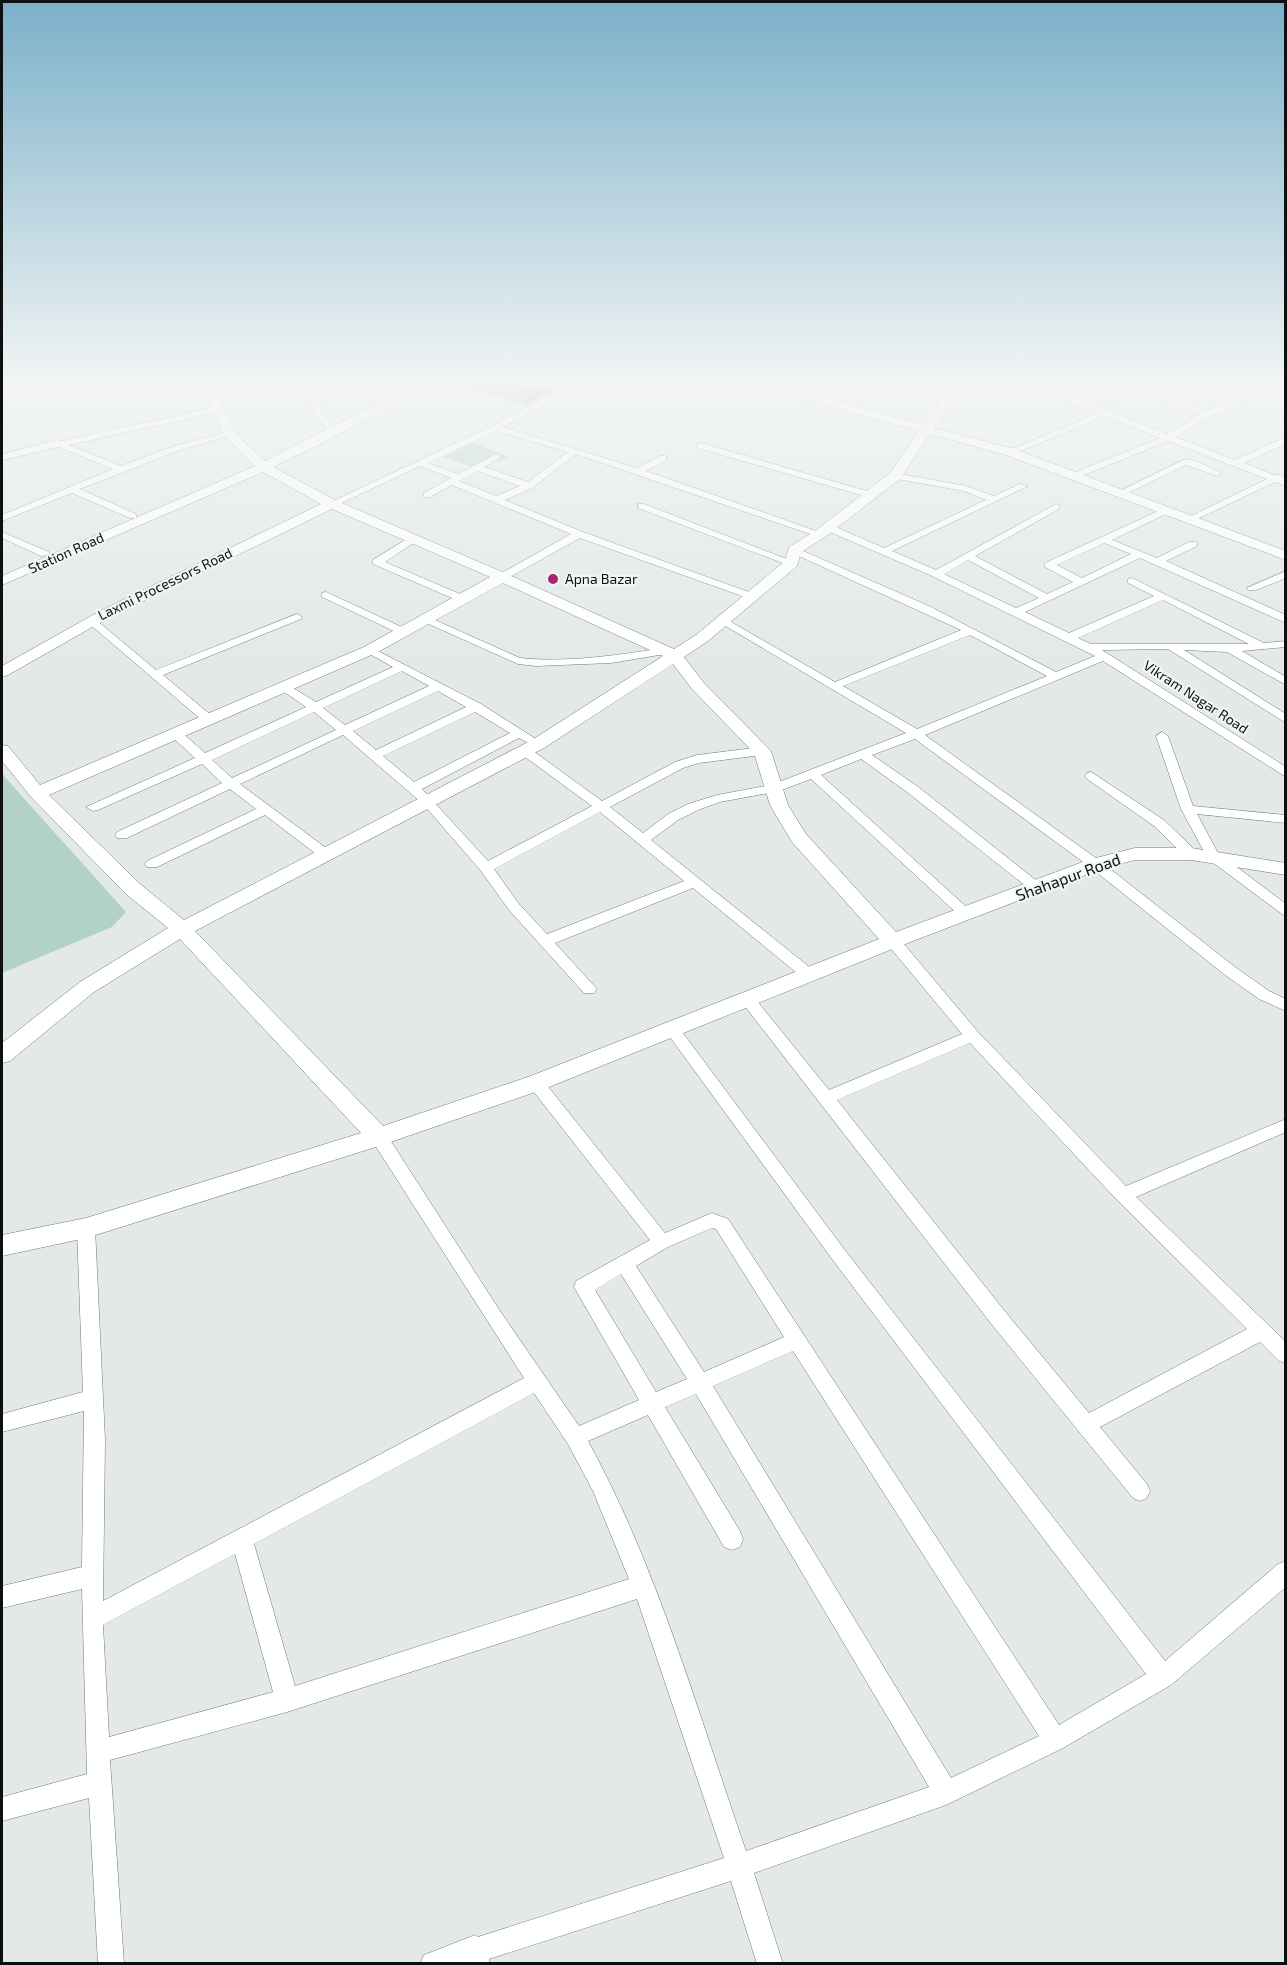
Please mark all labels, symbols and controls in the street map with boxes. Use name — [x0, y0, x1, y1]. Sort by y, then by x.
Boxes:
street label: Station Road — [25, 528, 106, 577]
street label: Laxmi Processors Road — [95, 544, 235, 623]
place label: Apna Bazar — [565, 570, 638, 587]
marker: Apna Bazar — [546, 572, 560, 586]
street label: Vikram Nagar Road — [1141, 656, 1252, 737]
street label: Shahapur Road — [1013, 849, 1123, 904]

